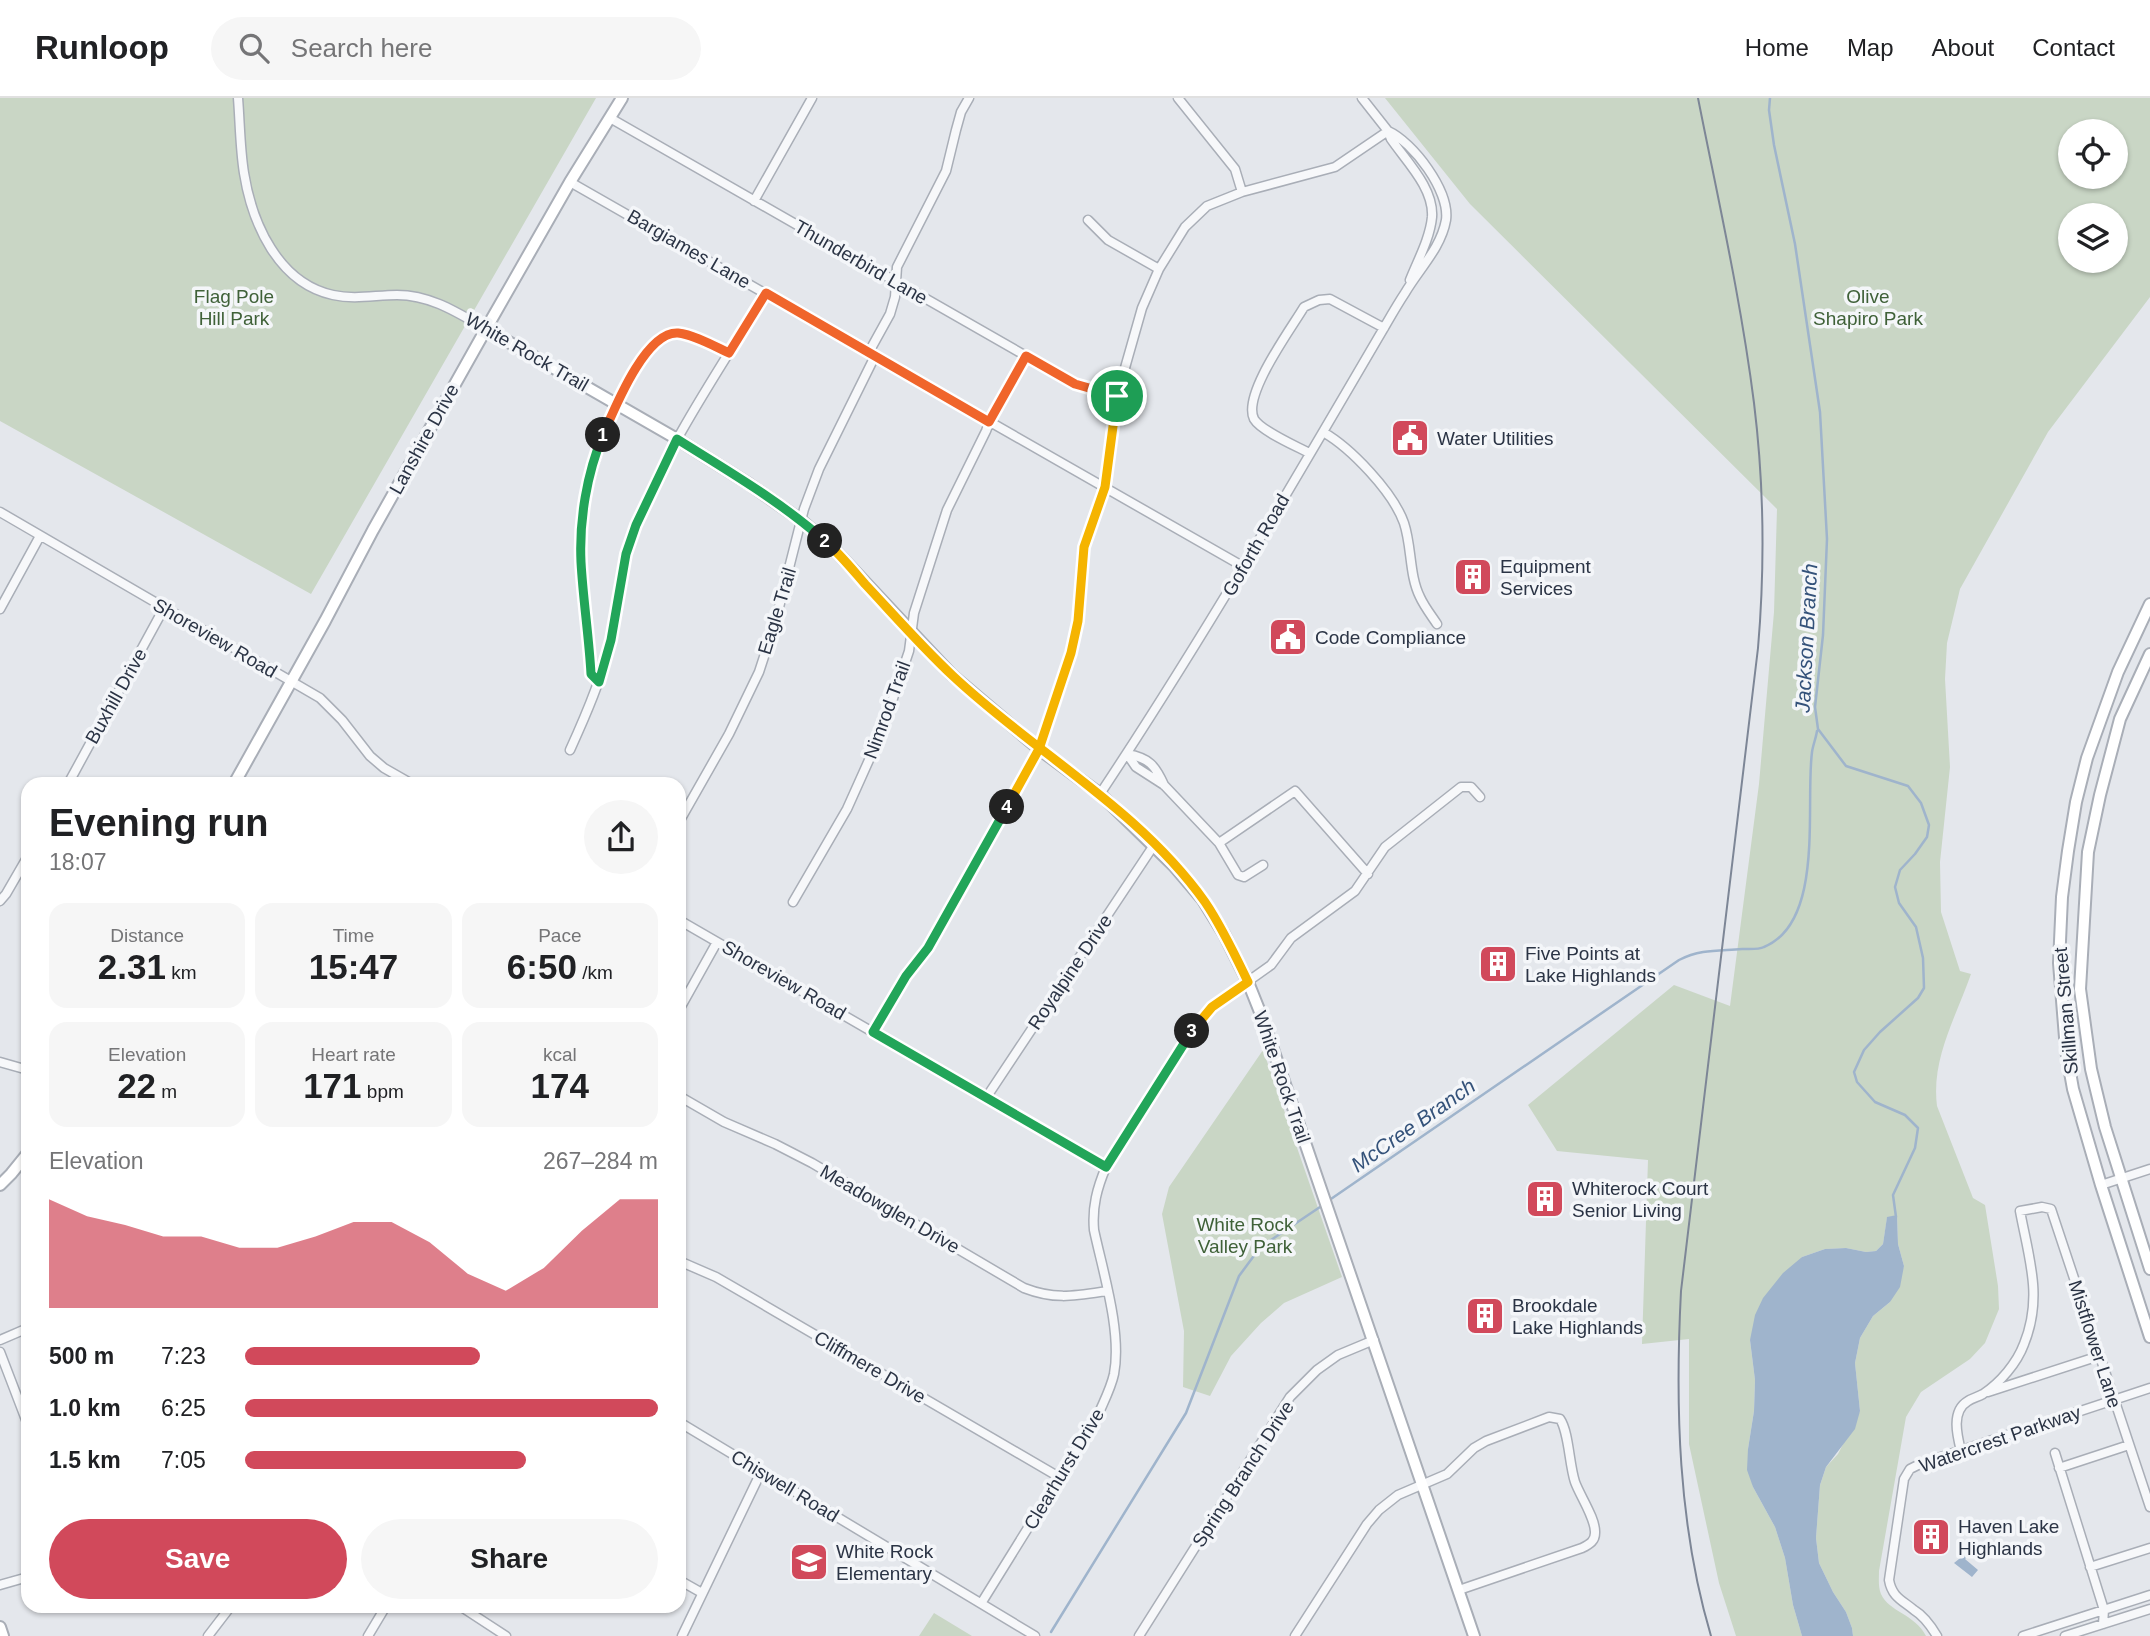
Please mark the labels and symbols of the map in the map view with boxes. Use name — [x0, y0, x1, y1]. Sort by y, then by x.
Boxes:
street label: Bargiames Lane — [624, 205, 754, 293]
street label: Thunderbird Lane — [791, 215, 931, 309]
park label: Flag Pole Hill Park — [194, 286, 274, 329]
park label: Olive Shapiro Park — [1813, 286, 1923, 329]
street label: White Rock Trail — [462, 308, 592, 396]
pin — [1087, 366, 1147, 426]
street label: Lanshire Drive — [385, 380, 463, 498]
public building icon: Water Utilities — [1389, 417, 1431, 459]
pin: 1 — [586, 418, 620, 452]
place label: Water Utilities — [1437, 428, 1553, 449]
street label: Goforth Road — [1218, 490, 1294, 600]
pin: 2 — [808, 524, 842, 558]
building icon: Equipment Services — [1452, 556, 1494, 598]
place label: Equipment Services — [1500, 556, 1592, 599]
water label: Jackson Branch — [1791, 563, 1821, 714]
street label: Eagle Trail — [754, 565, 800, 657]
street label: Shoreview Road — [149, 594, 281, 682]
public building icon: Code Compliance — [1267, 616, 1309, 658]
place label: Code Compliance — [1315, 627, 1466, 648]
street label: Buxhill Drive — [81, 645, 151, 747]
street label: Nimrod Trail — [860, 658, 914, 762]
pin: 4 — [990, 790, 1024, 824]
street label: Royalpine Drive — [1024, 911, 1116, 1033]
street label: Shoreview Road — [718, 936, 850, 1024]
building icon: Five Points at Lake Highlands — [1477, 943, 1519, 985]
place label: Five Points at Lake Highlands — [1525, 943, 1656, 986]
street label: Skillman Street — [2050, 946, 2082, 1076]
street label: White Rock Trail — [1250, 1008, 1314, 1146]
pin: 3 — [1174, 1014, 1210, 1048]
water label: McCree Branch — [1347, 1074, 1479, 1176]
street label: Meadowglen Drive — [817, 1161, 963, 1257]
building icon: Whiterock Court Senior Living — [1524, 1178, 1566, 1220]
place label: Whiterock Court Senior Living — [1572, 1178, 1709, 1221]
park label: White Rock Valley Park — [1196, 1214, 1294, 1257]
street label: Mistflower Lane — [2064, 1277, 2126, 1411]
building icon: Brookdale Lake Highlands — [1464, 1295, 1506, 1337]
place label: Brookdale Lake Highlands — [1512, 1295, 1643, 1338]
street label: Cliffmere Drive — [811, 1327, 929, 1407]
street label: Spring Branch Drive — [1188, 1397, 1298, 1551]
street label: Watercrest Parkway — [1917, 1401, 2084, 1476]
street label: Clearhurst Drive — [1020, 1405, 1108, 1533]
street label: Chiswell Road — [728, 1446, 842, 1526]
building icon: Haven Lake Highlands — [1910, 1516, 1952, 1558]
place label: Haven Lake Highlands — [1958, 1516, 2059, 1559]
school or university icon: White Rock Elementary — [788, 1541, 830, 1583]
place label: White Rock Elementary — [836, 1541, 934, 1584]

